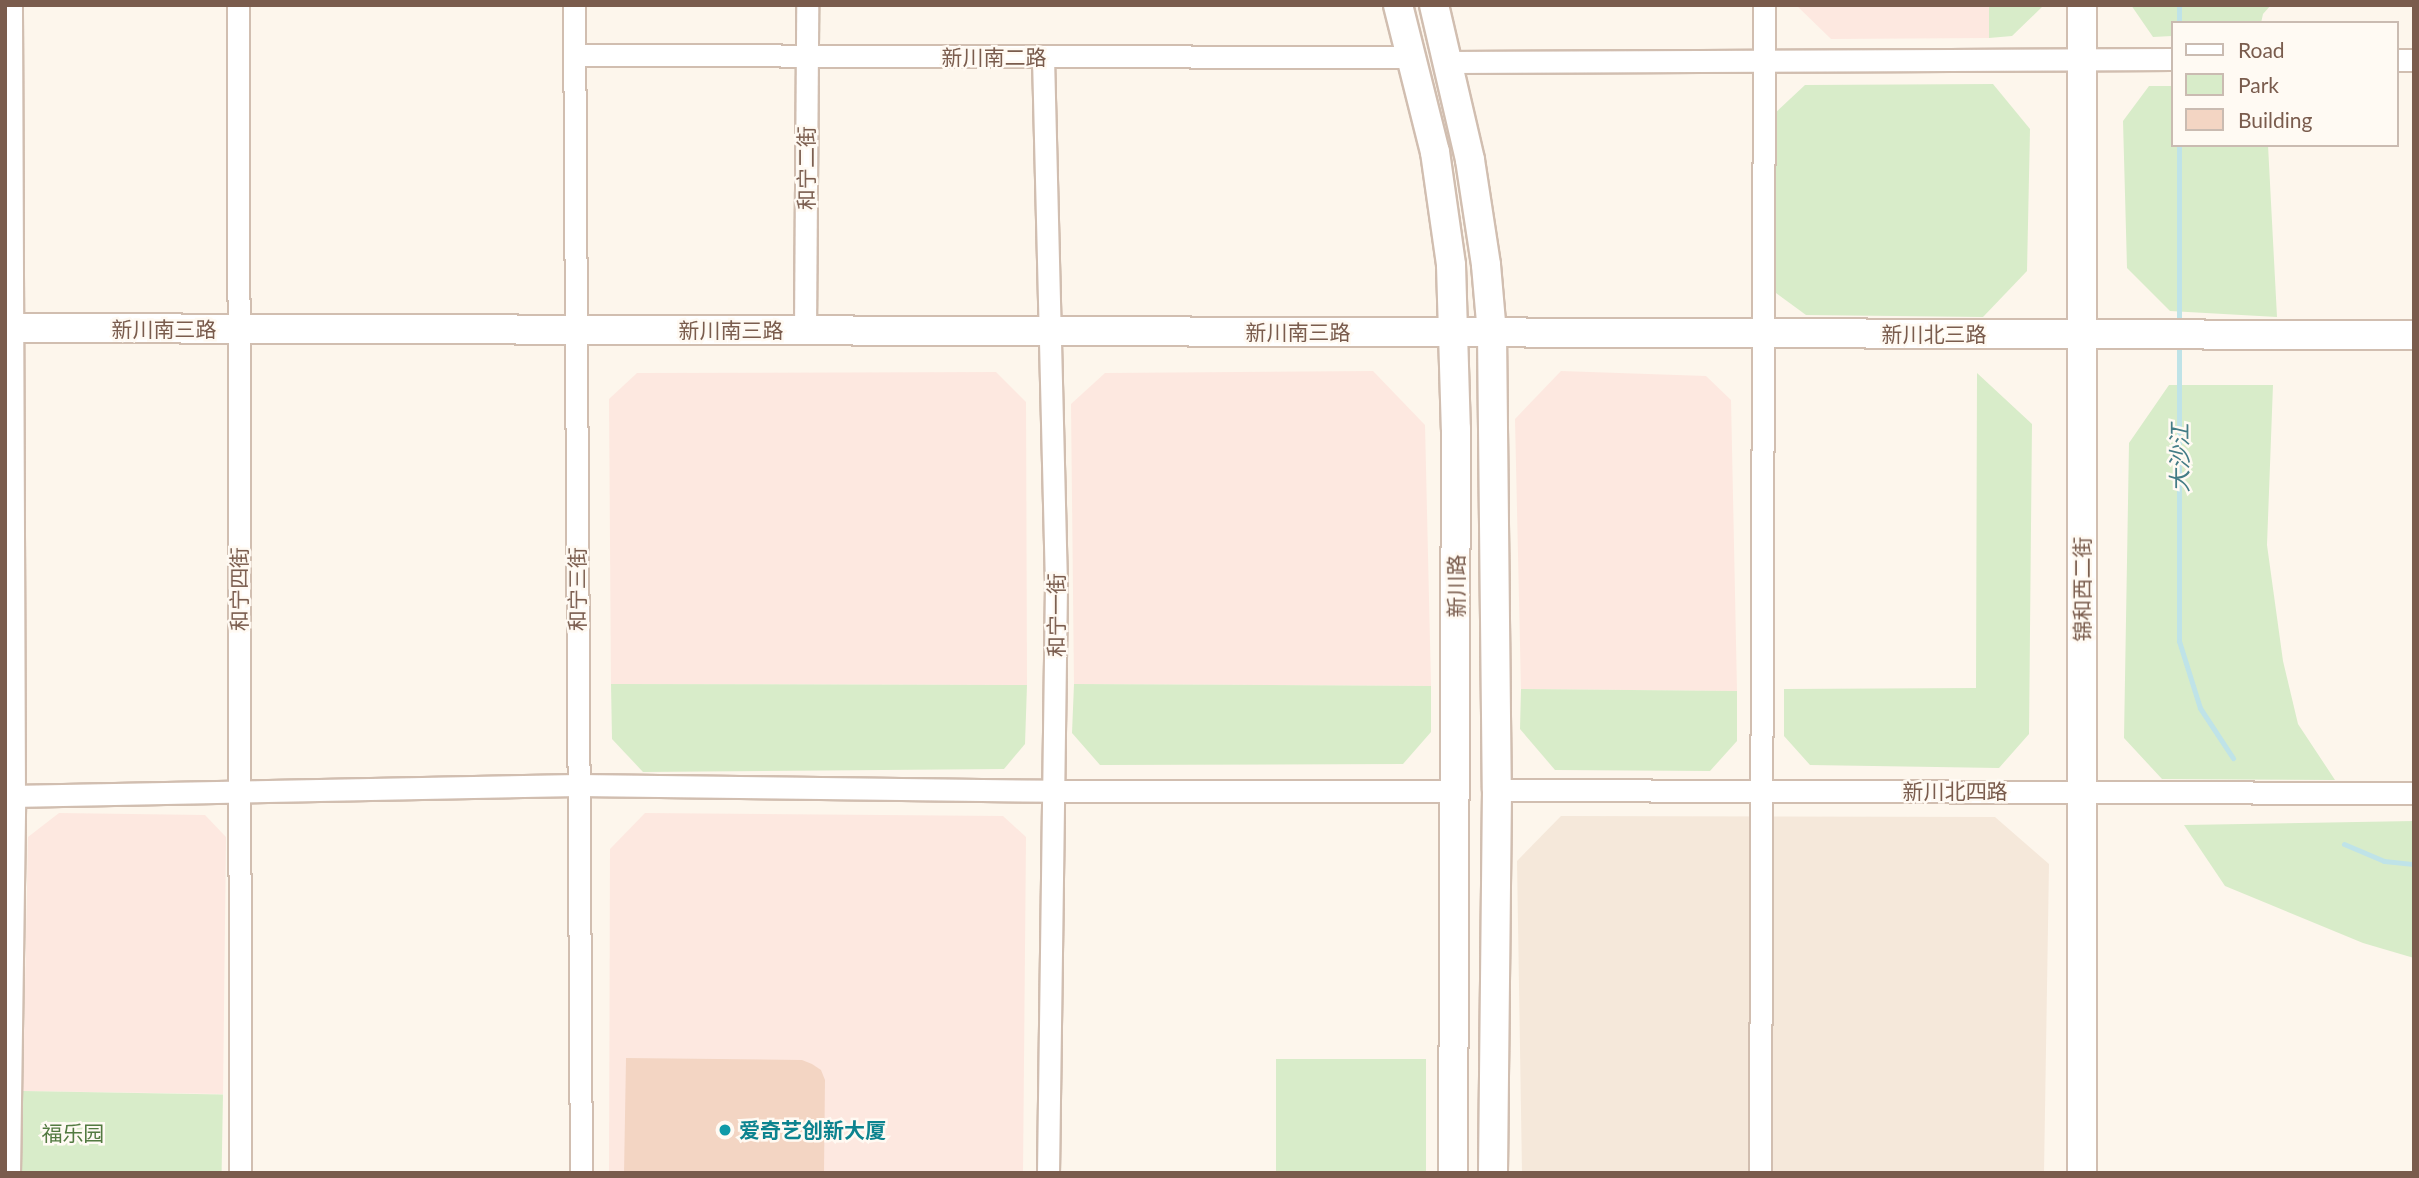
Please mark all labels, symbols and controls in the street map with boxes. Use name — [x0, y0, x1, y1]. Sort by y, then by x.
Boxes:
legend — [2170, 21, 2398, 147]
text: Road — [2238, 37, 2285, 62]
street label: 新川南二路 — [942, 44, 1046, 70]
text: Park — [2238, 72, 2279, 97]
text: Building — [2238, 107, 2313, 132]
street label: 和宁二街 — [793, 126, 819, 210]
street label: 新川南三路 — [112, 316, 216, 342]
street label: 新川南三路 — [679, 317, 783, 343]
street label: 新川南三路 — [1246, 319, 1350, 345]
street label: 新川北三路 — [1882, 321, 1986, 347]
water label: 大沙江 — [2165, 424, 2193, 492]
street label: 锦和西二街 — [2069, 537, 2095, 641]
street label: 和宁四街 — [226, 547, 252, 631]
street label: 和宁三街 — [564, 547, 590, 631]
street label: 新川路 — [1443, 555, 1469, 617]
street label: 和宁一街 — [1043, 573, 1069, 657]
street label: 新川北四路 — [1903, 778, 2007, 804]
place label: 爱奇艺创新大厦 — [739, 1117, 886, 1143]
park label: 福乐园 — [42, 1120, 104, 1146]
marker: 爱奇艺创新大厦 — [717, 1122, 733, 1138]

